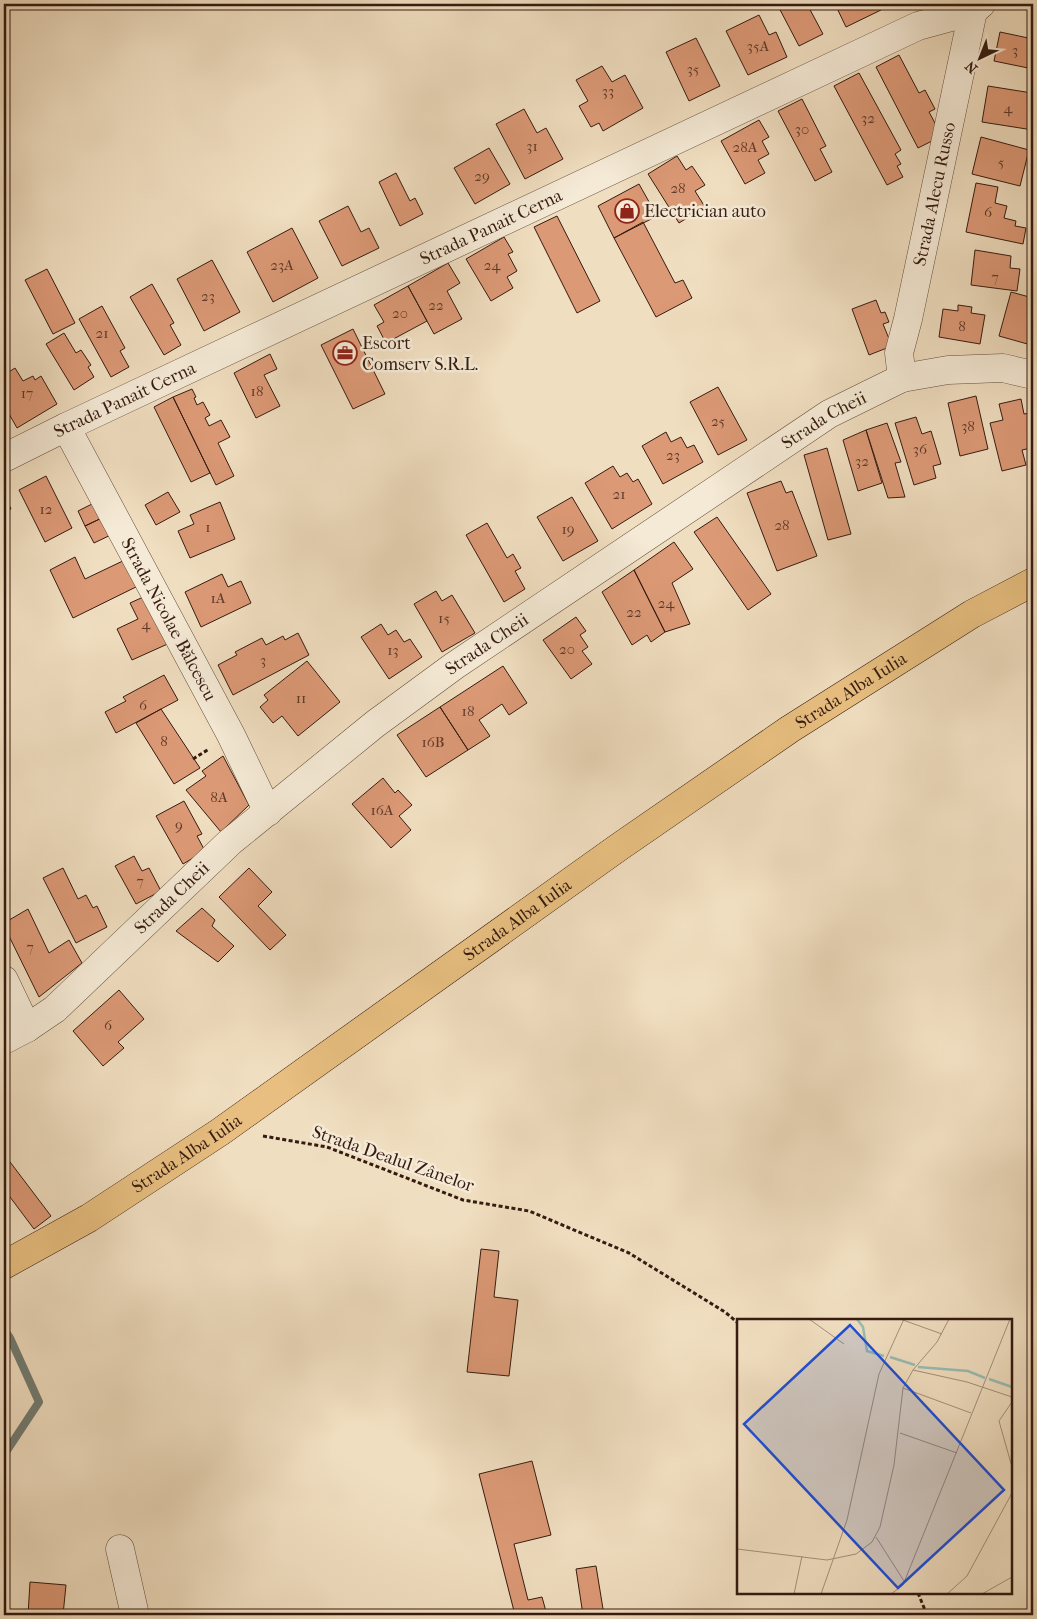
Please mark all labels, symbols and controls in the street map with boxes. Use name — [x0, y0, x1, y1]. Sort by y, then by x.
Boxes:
north arrow — [954, 32, 1004, 82]
house number: 35A — [747, 37, 769, 55]
house number: 3 — [1012, 41, 1018, 59]
text: N — [962, 57, 981, 77]
house number: 35 — [687, 60, 699, 78]
house number: 33 — [602, 82, 614, 100]
house number: 4 — [1004, 99, 1014, 117]
house number: 32 — [861, 109, 875, 127]
house number: 30 — [795, 120, 809, 138]
street label: Strada Alecu Russo — [909, 120, 960, 268]
house number: 31 — [526, 137, 538, 155]
house number: 28A — [733, 138, 758, 156]
house number: 5 — [998, 153, 1004, 171]
house number: 29 — [474, 167, 490, 185]
house number: 28 — [670, 179, 686, 197]
street label: Strada Panait Cerna — [417, 184, 566, 269]
shop icon: Electrician auto — [614, 198, 640, 224]
place label: Electrician auto — [644, 201, 766, 222]
house number: 6 — [984, 203, 993, 221]
house number: 23A — [270, 256, 294, 274]
house number: 24 — [484, 256, 501, 274]
house number: 7 — [991, 268, 999, 286]
house number: 23 — [201, 287, 215, 305]
house number: 22 — [428, 296, 444, 314]
house number: 20 — [392, 304, 408, 322]
house number: 8 — [958, 317, 966, 335]
house number: 21 — [95, 324, 109, 342]
place label: Escort Comserv S.R.L. — [362, 333, 478, 375]
office icon: Escort Comserv S.R.L. — [332, 340, 358, 366]
street label: Strada Panait Cerna — [50, 357, 200, 442]
house number: 18 — [251, 382, 263, 400]
house number: 17 — [21, 384, 33, 402]
street label: Strada Cheii — [777, 386, 870, 453]
house number: 25 — [711, 412, 725, 430]
house number: 38 — [961, 417, 975, 435]
house number: 36 — [913, 440, 928, 458]
house number: 23 — [666, 446, 680, 464]
house number: 32 — [855, 452, 869, 470]
house number: 21 — [612, 485, 626, 503]
house number: 12 — [39, 500, 53, 518]
house number: 28 — [774, 516, 790, 534]
house number: 1 — [205, 518, 211, 536]
house number: 19 — [561, 520, 575, 538]
street label: Strada Nicolae Bălcescu — [117, 534, 221, 704]
house number: 1A — [210, 589, 226, 607]
house number: 24 — [658, 594, 675, 612]
house number: 22 — [626, 603, 642, 621]
street label: Strada Cheii — [441, 608, 533, 679]
house number: 15 — [438, 609, 450, 627]
house number: 4 — [142, 615, 152, 633]
house number: 20 — [559, 640, 575, 658]
house number: 13 — [387, 641, 399, 659]
street label: Strada Alba Iulia — [791, 647, 911, 733]
house number: 3 — [260, 651, 266, 669]
house number: 11 — [296, 689, 306, 707]
house number: 6 — [139, 696, 148, 714]
house number: 18 — [462, 702, 474, 720]
house number: 8 — [160, 732, 168, 750]
house number: 16B — [421, 733, 445, 751]
house number: 8A — [210, 788, 228, 806]
house number: 16A — [370, 801, 394, 819]
house number: 9 — [175, 816, 183, 834]
street label: Strada Cheii — [130, 857, 214, 938]
house number: 7 — [136, 872, 144, 890]
street label: Strada Alba Iulia — [459, 874, 576, 965]
house number: 7 — [26, 938, 34, 956]
house number: 6 — [104, 1016, 113, 1034]
street label: Strada Alba Iulia — [128, 1109, 246, 1198]
street label: Strada Dealul Zânelor — [309, 1121, 477, 1197]
inset map — [737, 1319, 1012, 1594]

